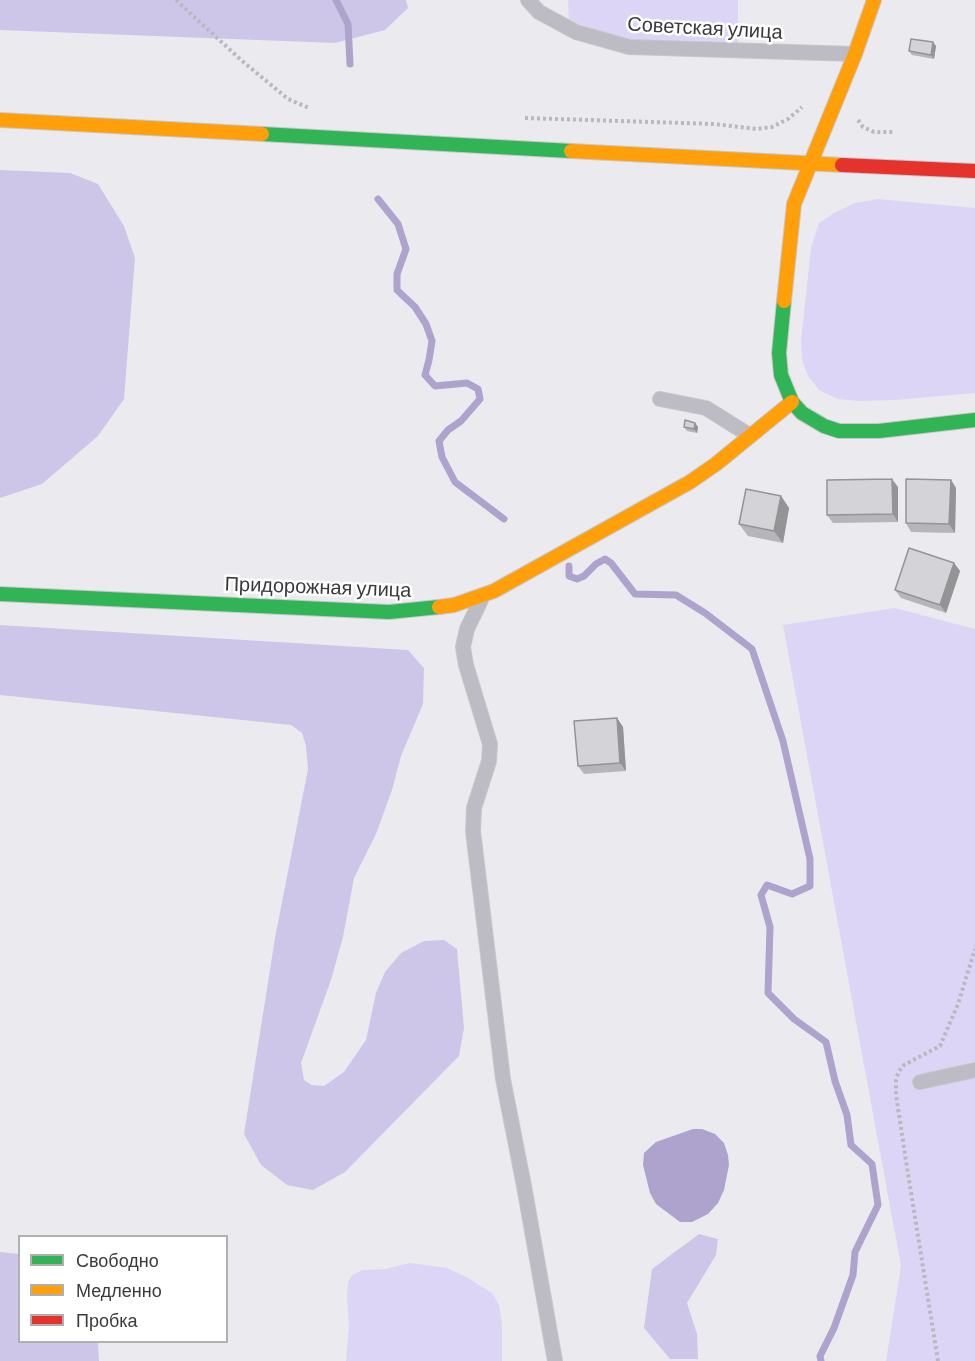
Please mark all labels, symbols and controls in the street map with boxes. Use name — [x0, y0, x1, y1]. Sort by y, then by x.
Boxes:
street label: Советская улица — [627, 12, 783, 44]
street label: Придорожная улица — [224, 572, 412, 602]
legend — [18, 1235, 228, 1343]
text: Свободно — [76, 1249, 159, 1271]
text: Медленно — [76, 1279, 162, 1301]
text: Пробка — [76, 1309, 138, 1331]

